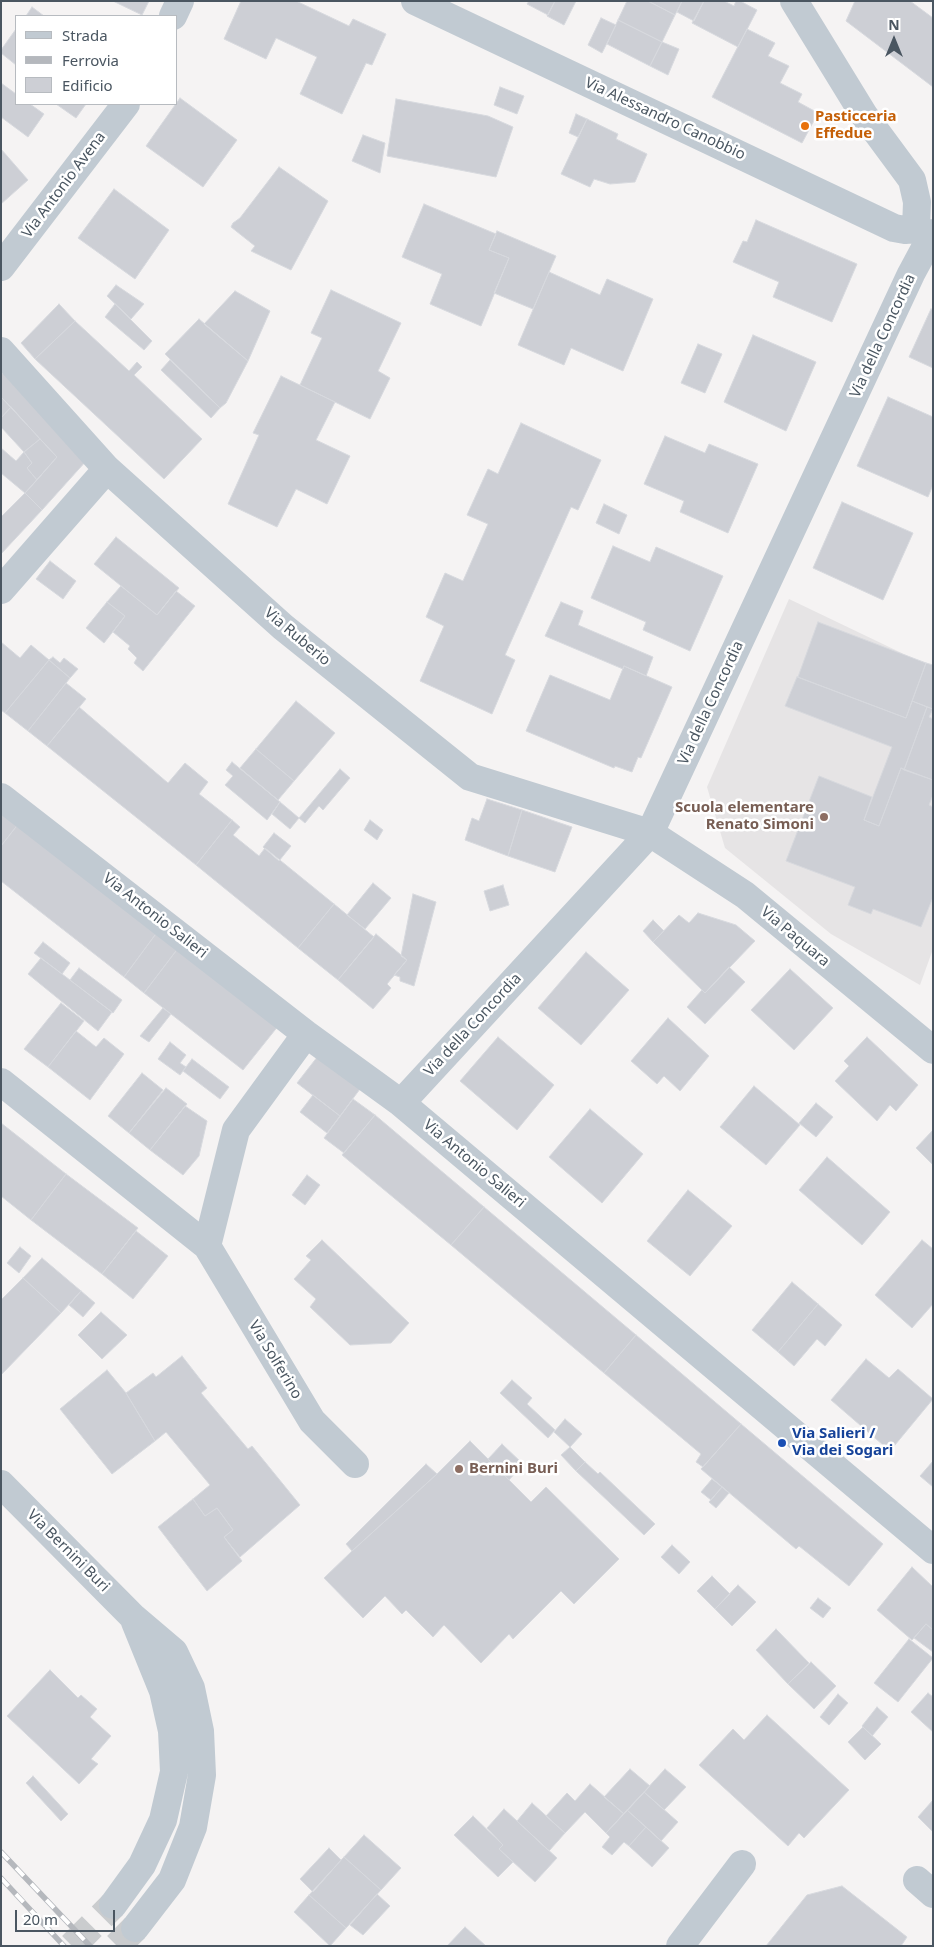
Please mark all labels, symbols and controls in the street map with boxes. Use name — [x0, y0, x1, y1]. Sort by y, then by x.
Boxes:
legend — [15, 15, 178, 105]
north arrow — [869, 15, 919, 65]
text: N — [888, 15, 900, 34]
text: Strada — [62, 25, 108, 45]
text: Ferrovia — [62, 50, 119, 70]
street label: Via Alessandro Canobbio — [582, 74, 748, 164]
text: Edificio — [62, 75, 113, 95]
place label: Pasticceria Effedue — [815, 108, 896, 143]
marker: Pasticceria Effedue — [799, 120, 811, 132]
street label: Via Antonio Avena — [18, 128, 110, 242]
street label: Via della Concordia — [846, 271, 920, 401]
street label: Via Ruberio — [260, 604, 334, 670]
street label: Via della Concordia — [674, 638, 748, 768]
place label: Scuola elementare Renato Simoni — [675, 799, 814, 834]
marker: Scuola elementare Renato Simoni — [818, 811, 830, 823]
street label: Via Antonio Salieri — [99, 870, 211, 962]
street label: Via Paquara — [757, 903, 833, 971]
street label: Via della Concordia — [421, 970, 525, 1080]
street label: Via Antonio Salieri — [419, 1116, 529, 1212]
street label: Via Solferino — [245, 1317, 305, 1403]
place label: Via Salieri / Via dei Sogari — [792, 1425, 893, 1460]
marker: Via Salieri / Via dei Sogari — [776, 1437, 788, 1449]
place label: Bernini Buri — [469, 1460, 558, 1478]
marker: Bernini Buri — [453, 1463, 465, 1475]
street label: Via Bernini Buri — [23, 1506, 113, 1596]
scale bar — [18, 1900, 118, 1932]
text: 20 m — [23, 1909, 58, 1929]

